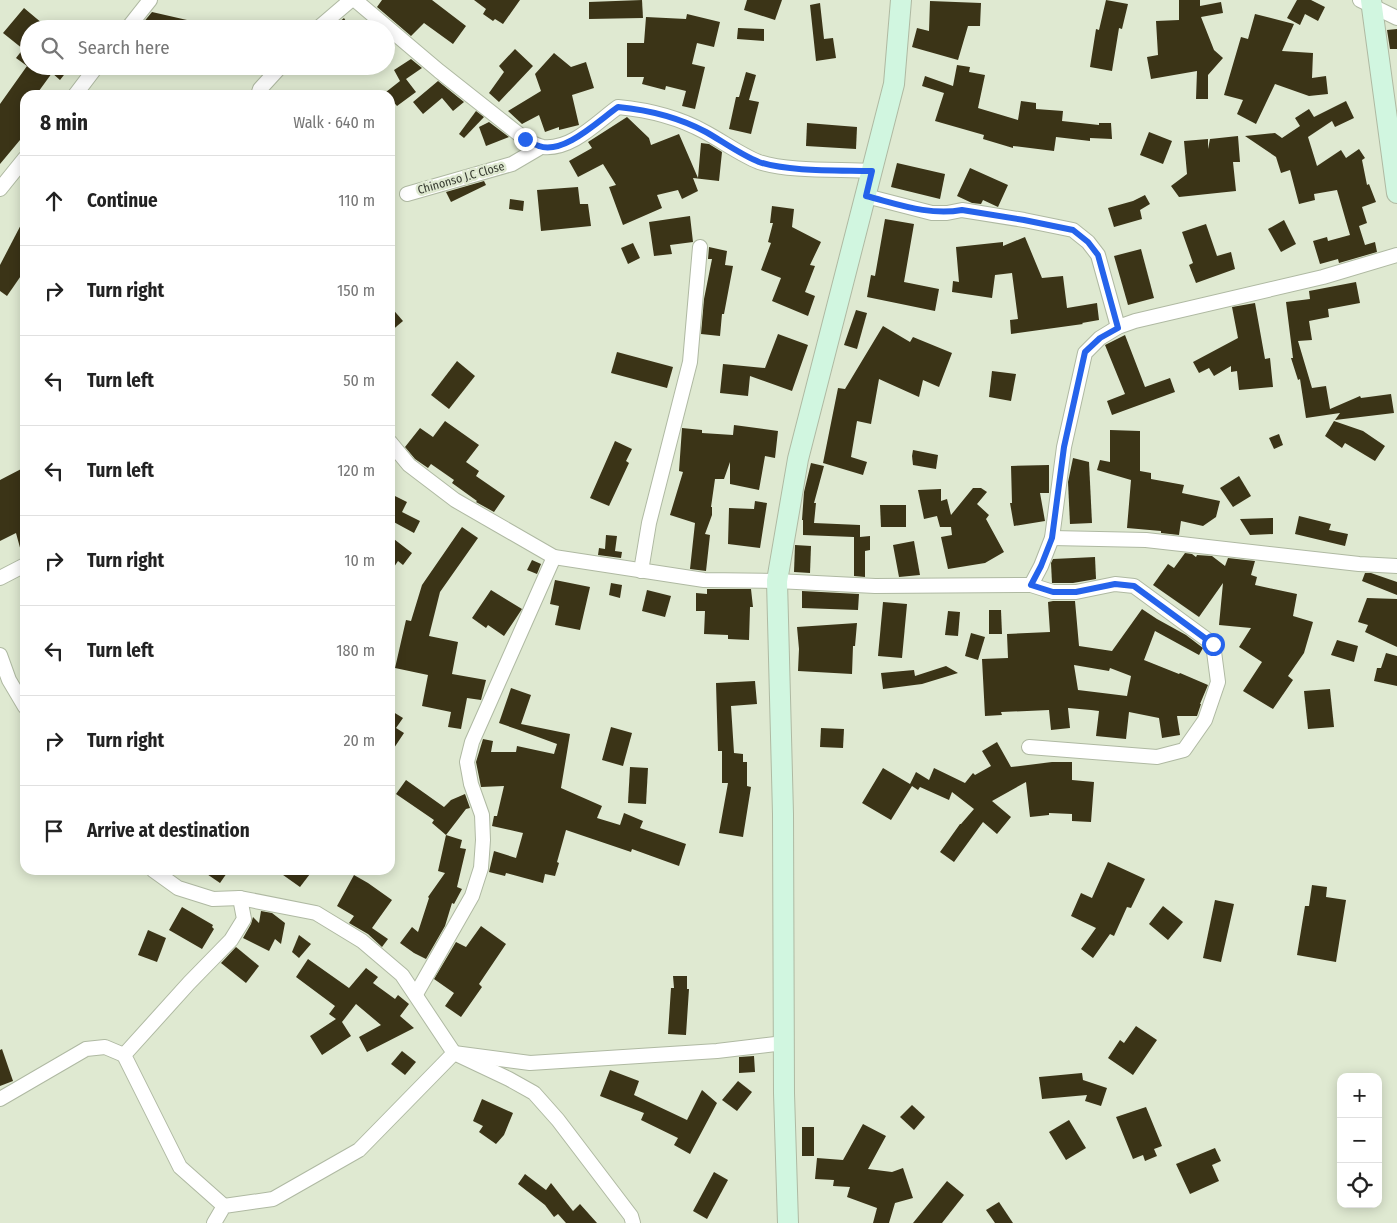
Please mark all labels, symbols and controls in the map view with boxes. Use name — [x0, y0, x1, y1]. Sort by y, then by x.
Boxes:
search box — [20, 20, 395, 75]
icon: search — [38, 34, 66, 62]
text: Search here — [78, 36, 170, 59]
text: 8 min — [40, 110, 88, 136]
text: Walk · 640 m — [293, 113, 375, 132]
route end — [514, 128, 537, 151]
street label: Chinonso J.C Close — [416, 159, 506, 197]
icon: ahead — [40, 187, 68, 215]
text: Continue — [87, 189, 158, 212]
text: 110 m — [338, 191, 375, 210]
icon: right — [40, 277, 68, 305]
text: Turn right — [87, 279, 164, 302]
text: 150 m — [337, 281, 375, 300]
icon: left — [40, 367, 68, 395]
text: Turn left — [87, 369, 154, 392]
text: 50 m — [343, 371, 375, 390]
icon: left — [40, 457, 68, 485]
text: Turn left — [87, 459, 154, 482]
text: 120 m — [337, 461, 375, 480]
icon: right — [40, 547, 68, 575]
text: Turn right — [87, 549, 164, 572]
text: 10 m — [344, 551, 375, 570]
route start — [1202, 633, 1225, 656]
icon: left — [40, 637, 68, 665]
text: Turn left — [87, 639, 154, 662]
text: 180 m — [336, 641, 375, 660]
icon: right — [40, 727, 68, 755]
text: Turn right — [87, 729, 164, 752]
text: 20 m — [344, 731, 375, 750]
icon: arrive — [40, 817, 68, 845]
text: Arrive at destination — [87, 819, 250, 842]
map controls — [1337, 1073, 1382, 1208]
button: + — [1337, 1073, 1382, 1118]
button: − — [1337, 1118, 1382, 1163]
button: locate — [1337, 1163, 1382, 1208]

